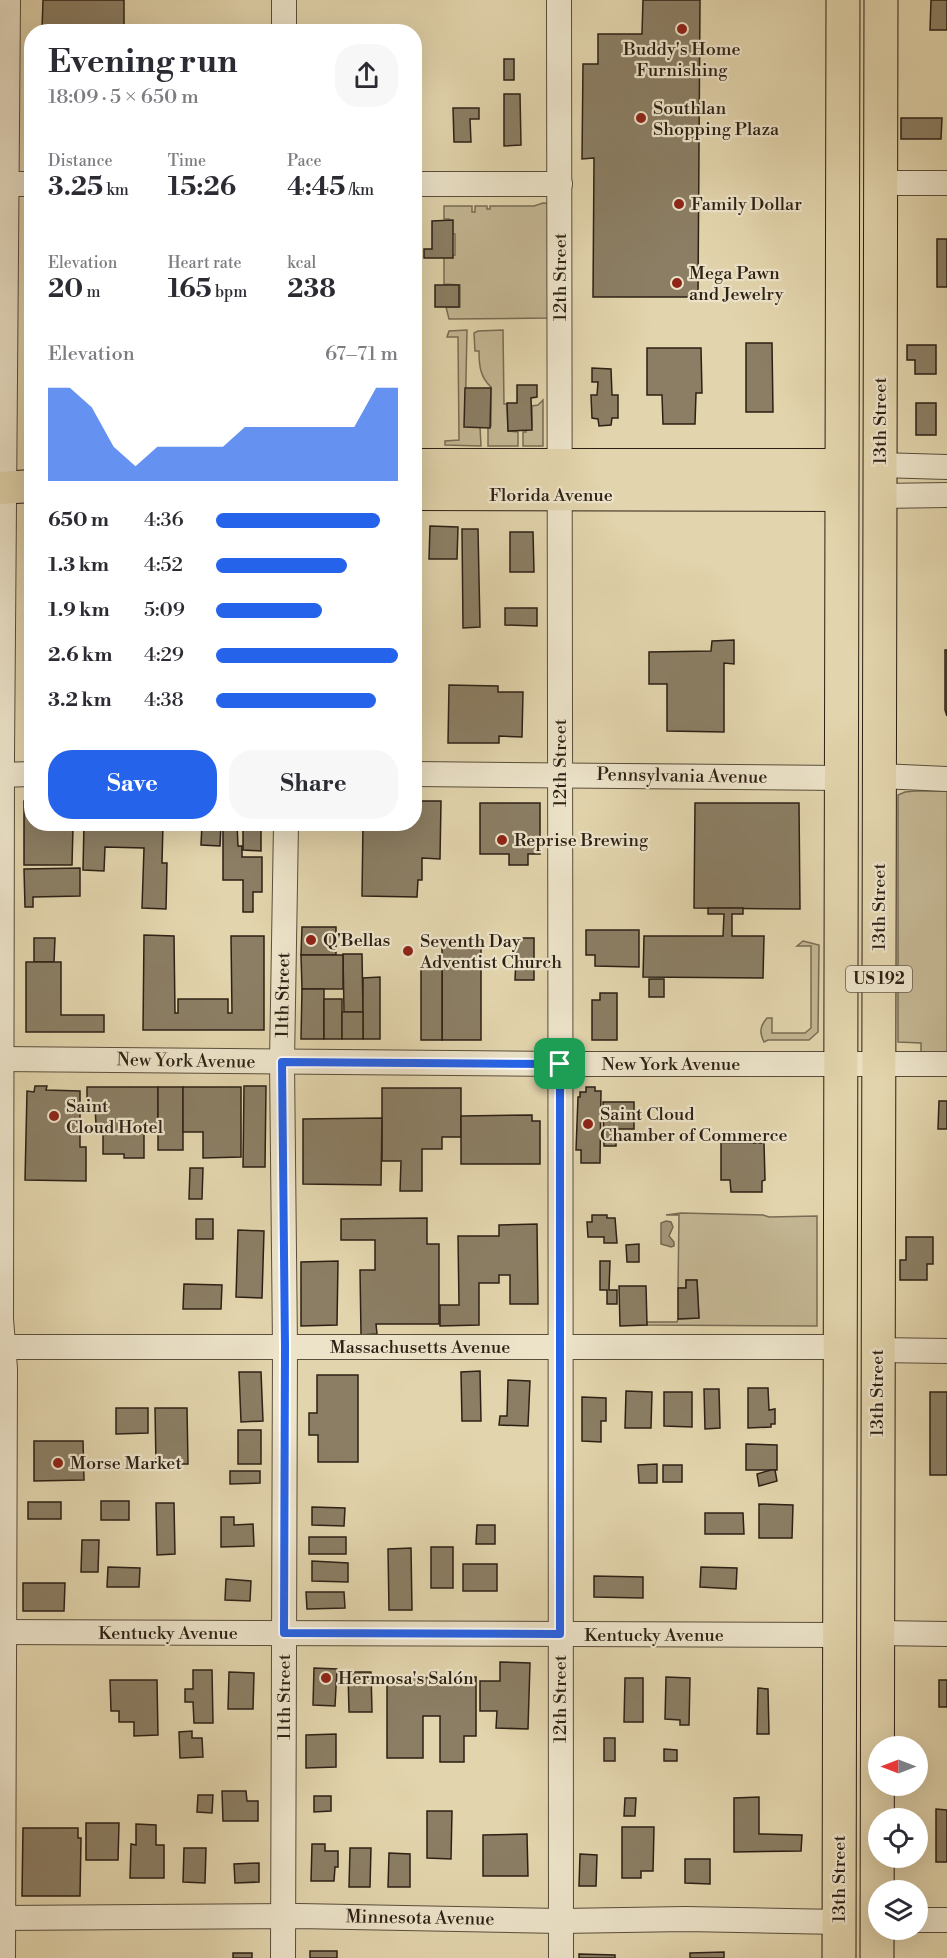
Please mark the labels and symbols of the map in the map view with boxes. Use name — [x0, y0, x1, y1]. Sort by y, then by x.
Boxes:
marker: Buddy's Home Furnishing — [675, 22, 689, 36]
place label: Buddy's Home Furnishing — [622, 38, 741, 82]
place label: Southlan Shopping Plaza — [653, 97, 780, 141]
marker: Southlan Shopping Plaza — [634, 111, 648, 125]
place label: Family Dollar — [691, 193, 802, 216]
marker: Family Dollar — [672, 197, 686, 211]
street label: 12th Street — [549, 232, 572, 321]
place label: Mega Pawn and Jewelry — [689, 262, 784, 306]
marker: Mega Pawn and Jewelry — [670, 276, 684, 290]
street label: 13th Street — [869, 377, 892, 465]
street label: Florida Avenue — [489, 484, 613, 507]
street label: 12th Street — [549, 718, 572, 807]
street label: Pennsylvania Avenue — [596, 763, 768, 789]
place label: Reprise Brewing — [514, 829, 649, 852]
marker: Reprise Brewing — [495, 833, 509, 847]
street label: 13th Street — [868, 863, 891, 951]
place label: Q'Bellas — [323, 929, 391, 952]
place label: Seventh Day Adventist Church — [419, 930, 562, 974]
marker: Q'Bellas — [304, 933, 318, 947]
marker: Seventh Day Adventist Church — [401, 944, 415, 958]
street label: 11th Street — [271, 951, 295, 1038]
road number: US 192 — [846, 966, 912, 992]
pin — [534, 1038, 585, 1089]
street label: New York Avenue — [116, 1048, 256, 1074]
street label: New York Avenue — [602, 1053, 740, 1076]
place label: Saint Cloud Hotel — [66, 1095, 164, 1139]
place label: Saint Cloud Chamber of Commerce — [600, 1103, 788, 1147]
marker: Saint Cloud Hotel — [47, 1109, 61, 1123]
marker: Saint Cloud Chamber of Commerce — [581, 1117, 595, 1131]
street label: Massachusetts Avenue — [330, 1336, 510, 1359]
street label: 13th Street — [866, 1349, 889, 1437]
place label: Morse Market — [70, 1452, 182, 1475]
marker: Morse Market — [51, 1456, 65, 1470]
street label: Kentucky Avenue — [98, 1622, 238, 1645]
street label: Kentucky Avenue — [584, 1624, 724, 1647]
street label: 11th Street — [273, 1653, 296, 1740]
street label: 12th Street — [549, 1654, 572, 1743]
place label: Hermosa's Salón — [338, 1667, 474, 1690]
marker: Hermosa's Salón — [319, 1671, 333, 1685]
north arrow — [868, 1736, 928, 1796]
street label: 13th Street — [828, 1835, 851, 1923]
street label: Minnesota Avenue — [345, 1905, 495, 1931]

